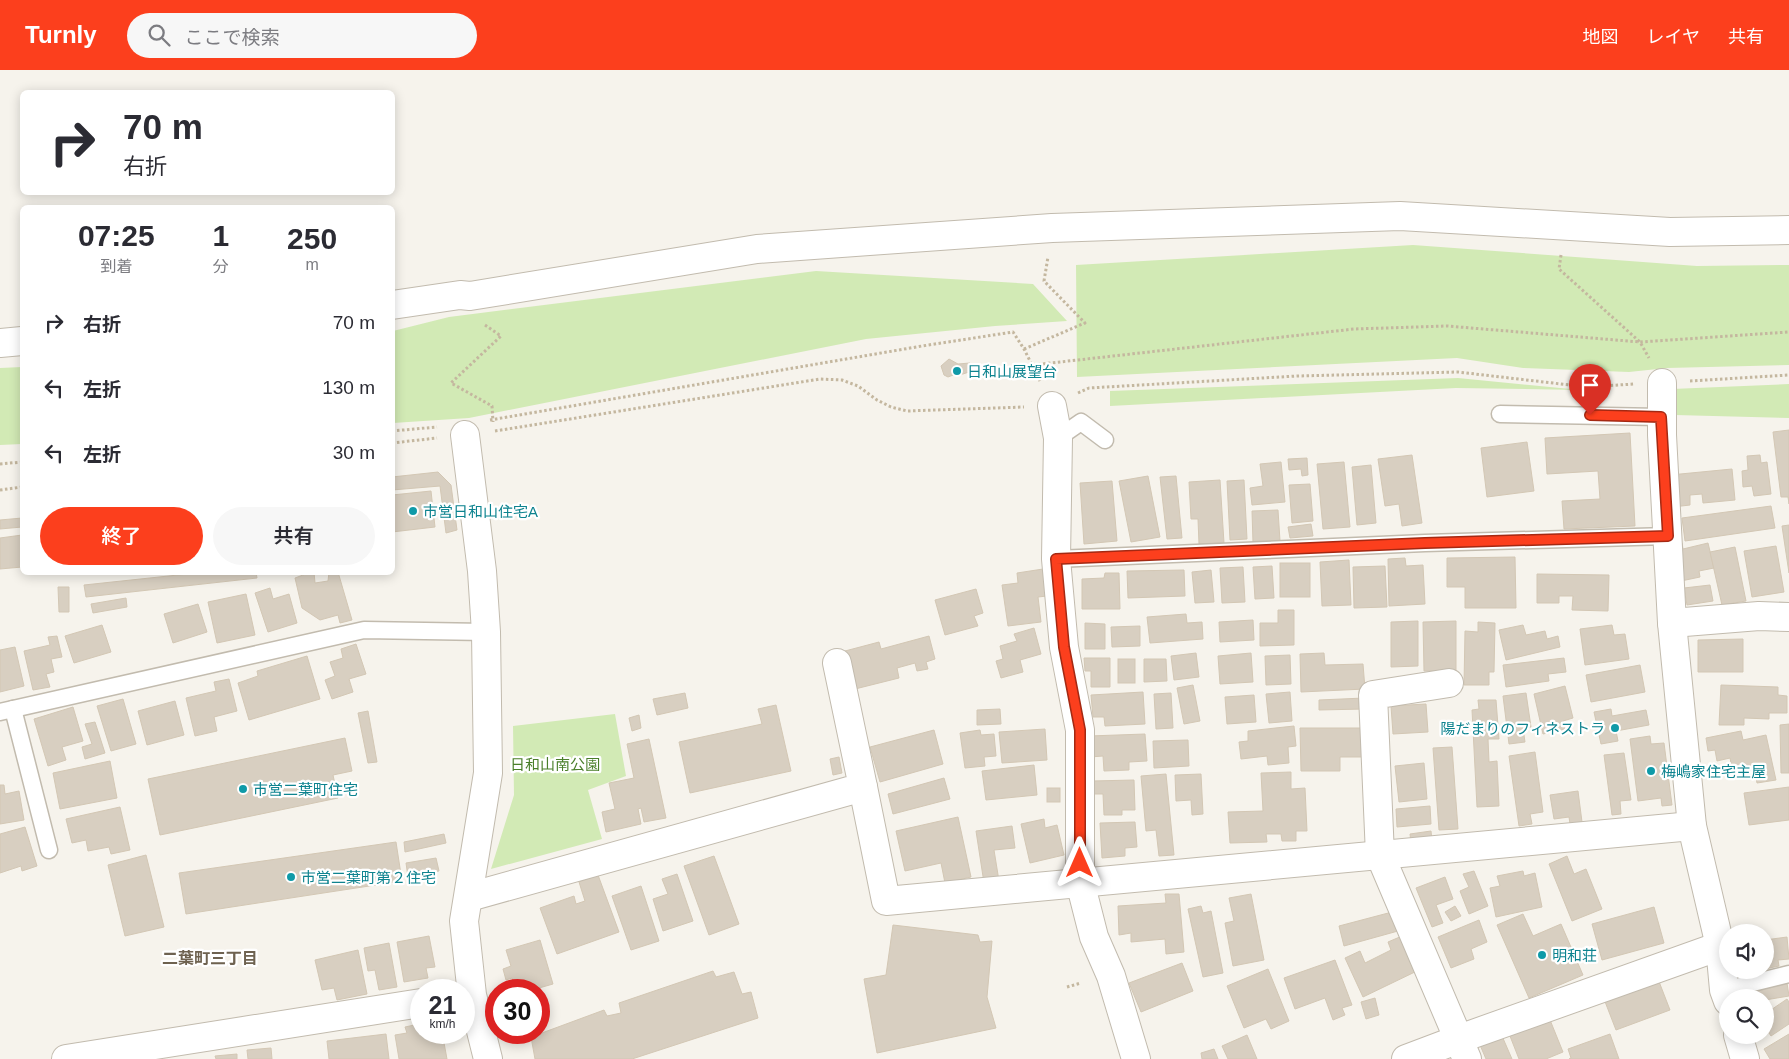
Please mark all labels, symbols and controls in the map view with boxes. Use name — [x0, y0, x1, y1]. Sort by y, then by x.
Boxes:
search box — [127, 13, 477, 58]
text: Turnly — [25, 21, 97, 48]
icon: search — [145, 21, 173, 49]
text: ここで検索 — [185, 27, 280, 48]
text: 地図 — [1583, 27, 1619, 47]
text: レイヤ — [1647, 27, 1700, 47]
text: 共有 — [1728, 27, 1764, 47]
text: 70 m — [123, 107, 203, 146]
icon: right — [40, 110, 105, 175]
text: 右折 — [123, 154, 167, 179]
text: 07:25 — [78, 219, 155, 252]
text: 1 — [212, 219, 229, 252]
text: 250 — [287, 222, 337, 255]
text: m — [305, 256, 319, 273]
text: 到着 — [100, 258, 132, 275]
text: 分 — [213, 258, 229, 275]
icon: right — [40, 309, 68, 337]
text: 70 m — [333, 312, 375, 333]
text: 右折 — [83, 314, 121, 335]
place label: 日和山展望台 — [967, 363, 1057, 380]
pin — [1569, 364, 1611, 415]
marker: 日和山展望台 — [951, 365, 963, 377]
icon: arrive — [1576, 371, 1604, 399]
icon: left — [40, 374, 68, 402]
text: 130 m — [322, 377, 375, 398]
text: 左折 — [83, 379, 121, 400]
icon: left — [40, 439, 68, 467]
text: 30 m — [333, 442, 375, 463]
text: 左折 — [83, 444, 121, 465]
place label: 市営日和山住宅A — [423, 503, 538, 520]
marker: 市営日和山住宅A — [407, 505, 419, 517]
button: 終了 — [40, 507, 203, 565]
button: 共有 — [213, 507, 375, 565]
place label: 陽だまりのフィネストラ — [1441, 720, 1605, 737]
marker: 陽だまりのフィネストラ — [1609, 722, 1621, 734]
park label: 日和山南公園 — [510, 756, 600, 773]
place label: 梅嶋家住宅主屋 — [1661, 763, 1766, 780]
marker: 梅嶋家住宅主屋 — [1645, 765, 1657, 777]
place label: 市営二葉町住宅 — [253, 781, 358, 798]
marker: 市営二葉町住宅 — [237, 783, 249, 795]
position arrow — [1053, 836, 1105, 888]
place label: 市営二葉町第２住宅 — [301, 869, 436, 886]
marker: 市営二葉町第２住宅 — [285, 871, 297, 883]
map controls — [1719, 924, 1774, 1044]
button: sound — [1719, 924, 1774, 979]
place label: 明和荘 — [1552, 947, 1597, 964]
marker: 明和荘 — [1536, 949, 1548, 961]
district label: 二葉町三丁目 — [162, 950, 258, 967]
speed limit sign: 30 — [485, 979, 550, 1044]
button: search — [1719, 989, 1774, 1044]
text: 21 — [429, 991, 456, 1019]
text: km/h — [429, 1017, 456, 1031]

